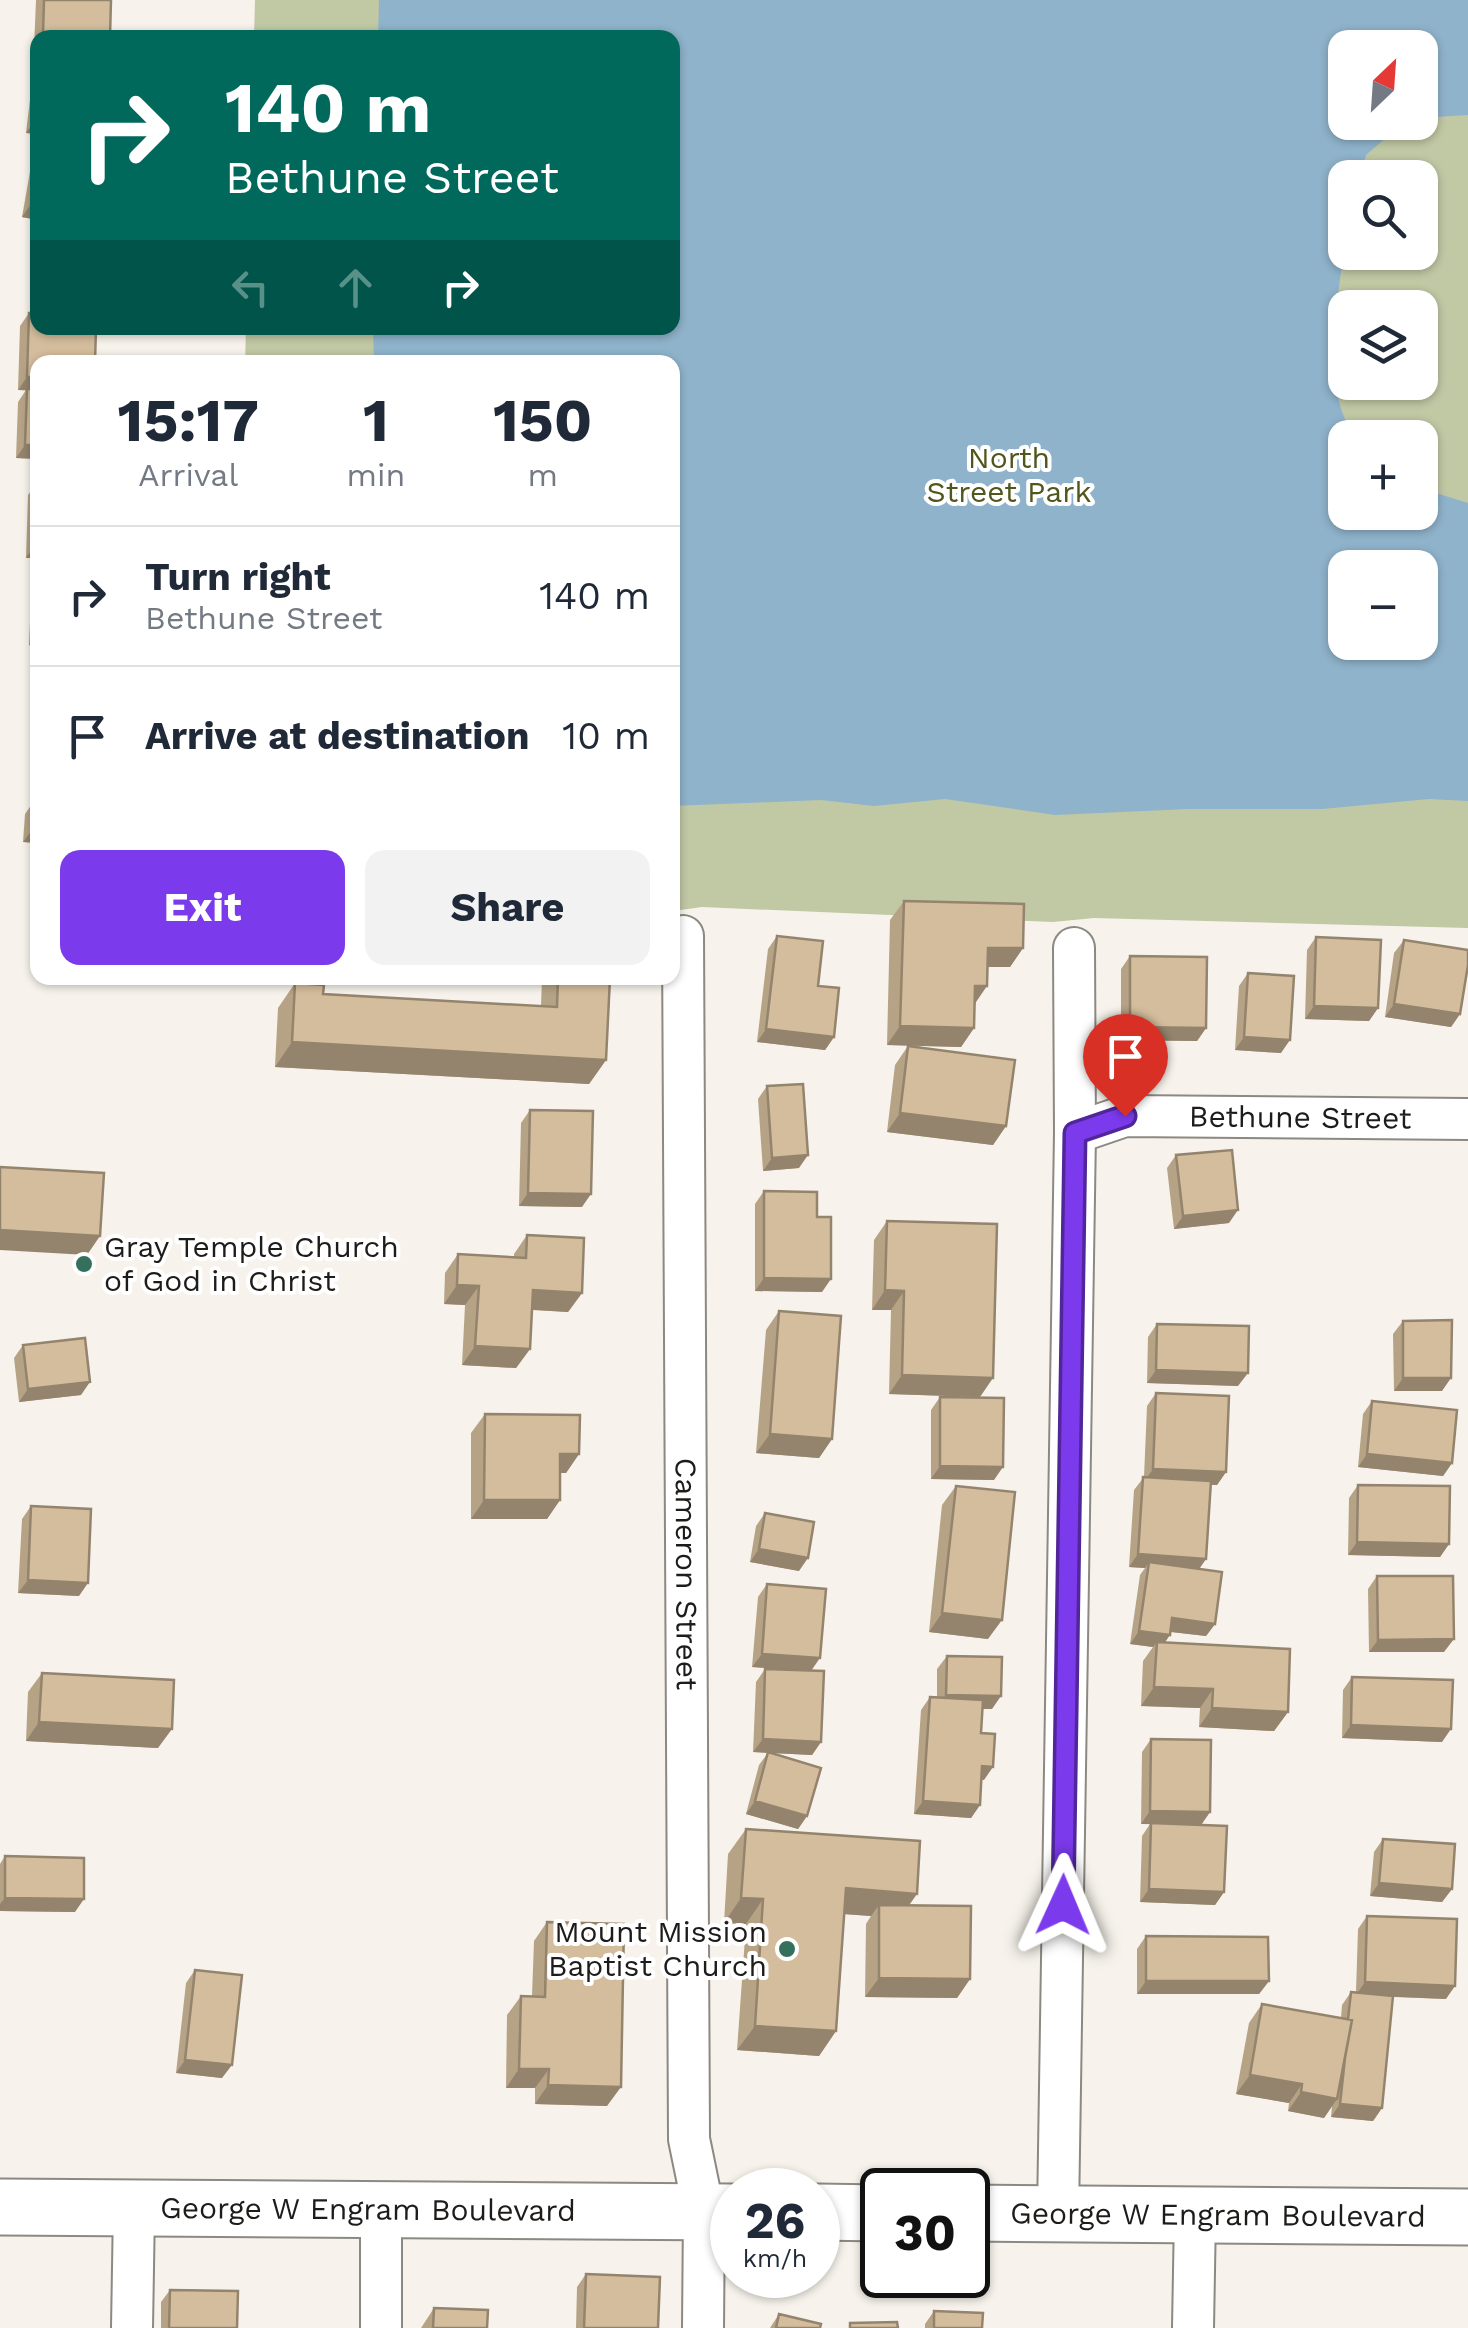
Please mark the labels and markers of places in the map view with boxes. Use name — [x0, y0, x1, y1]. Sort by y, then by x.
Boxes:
pin — [1083, 1014, 1168, 1117]
place label: Gray Temple Church of God in Christ — [104, 1229, 399, 1298]
marker: Gray Temple Church of God in Christ — [73, 1253, 95, 1275]
place label: Mount Mission Baptist Church — [548, 1914, 767, 1983]
marker: Mount Mission Baptist Church — [776, 1938, 798, 1960]

